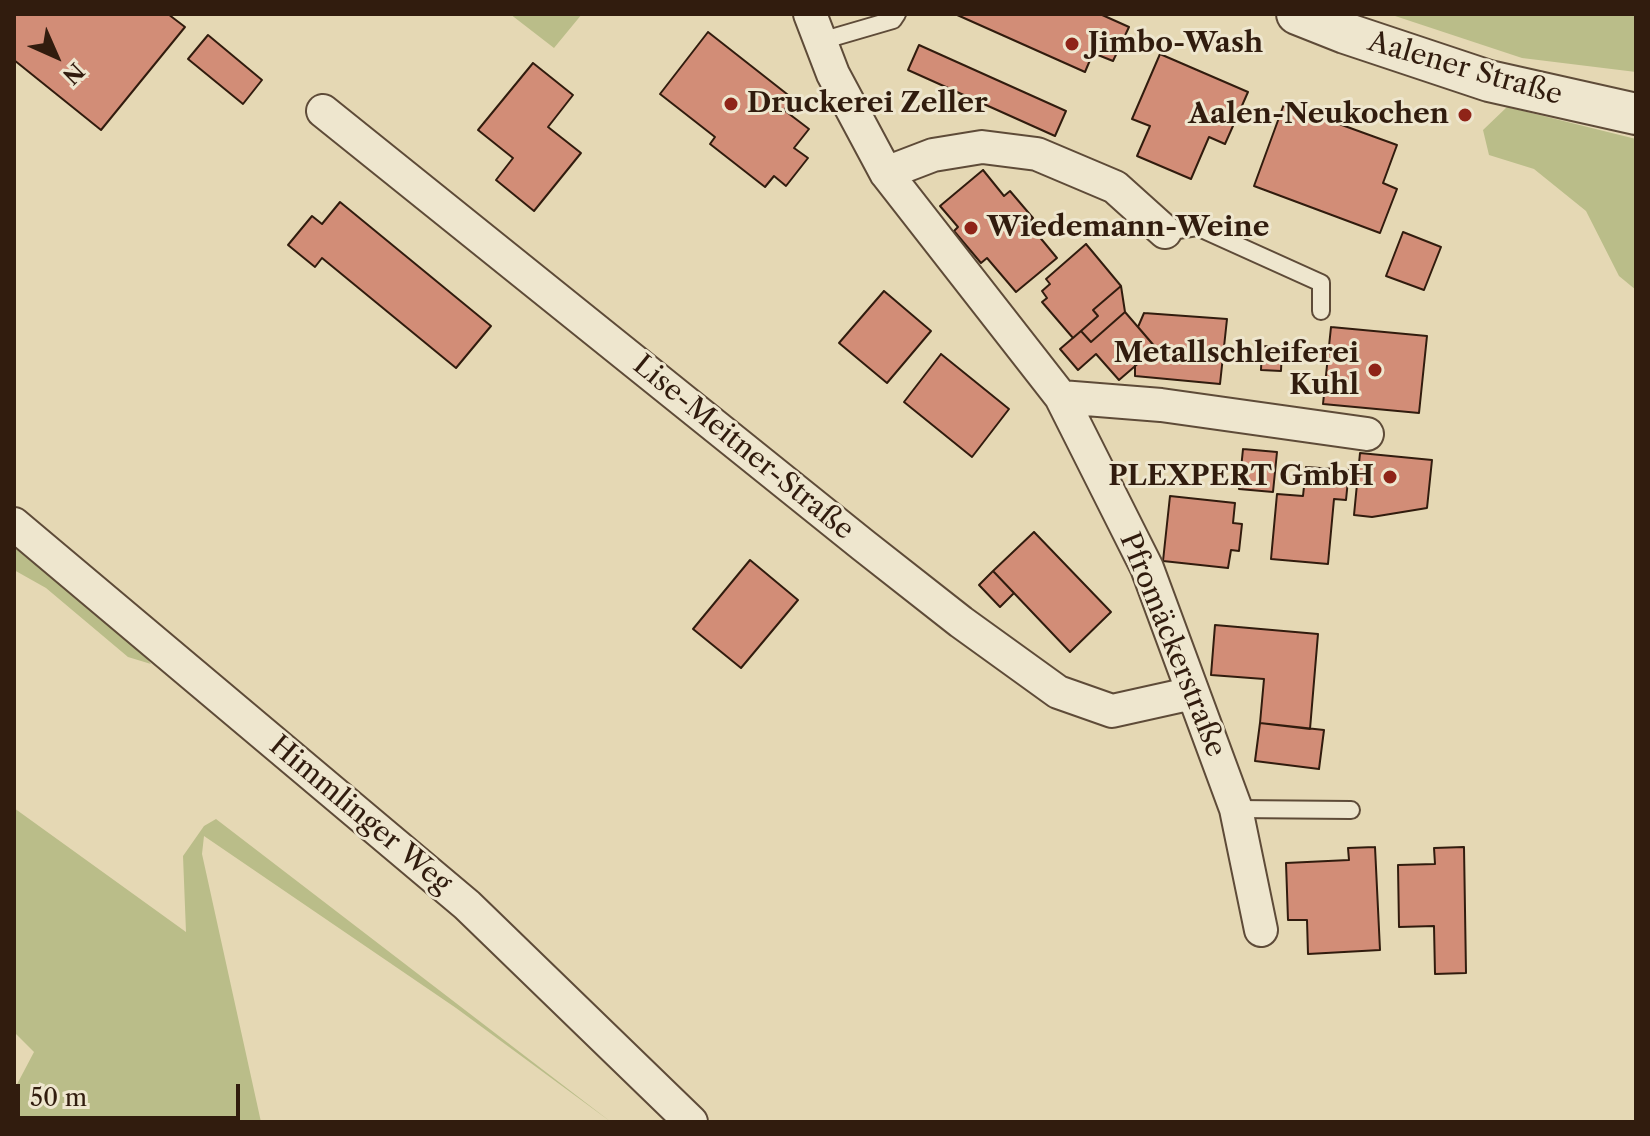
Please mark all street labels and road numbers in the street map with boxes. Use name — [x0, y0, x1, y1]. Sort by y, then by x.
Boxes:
street label: Aalener Straße — [1364, 25, 1566, 113]
street label: Lise-Meitner-Straße — [626, 349, 860, 547]
street label: Pfromäckerstraße — [1112, 528, 1232, 762]
street label: Himmlinger Weg — [262, 729, 458, 901]

